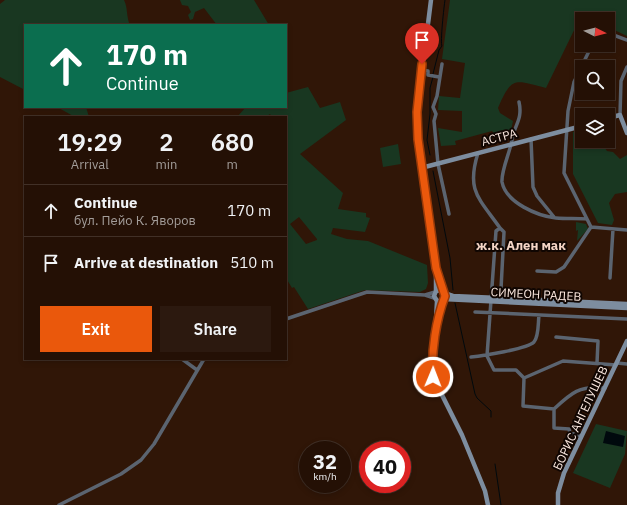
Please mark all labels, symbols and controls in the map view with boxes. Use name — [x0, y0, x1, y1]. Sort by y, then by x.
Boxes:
north arrow — [575, 12, 615, 52]
map controls — [575, 12, 615, 148]
pin — [405, 23, 439, 64]
icon: arrive — [411, 29, 433, 51]
text: 170 m — [106, 36, 188, 73]
icon: ahead — [40, 40, 92, 92]
button: search — [575, 60, 615, 100]
text: Continue — [106, 72, 179, 95]
button: layers — [575, 108, 615, 148]
street label: АСТРА — [480, 125, 519, 149]
text: 19:29 — [57, 126, 122, 158]
text: 2 — [159, 126, 174, 158]
text: 680 — [211, 126, 254, 158]
text: Arrival — [71, 156, 109, 173]
text: min — [156, 156, 178, 173]
text: m — [227, 156, 238, 173]
text: Continue — [74, 193, 138, 212]
icon: ahead — [40, 200, 62, 222]
text: 170 m — [227, 201, 271, 220]
text: бул. Пейо К. Яворов — [74, 212, 196, 229]
district label: ж.к. Ален мак — [476, 237, 566, 254]
icon: arrive — [40, 252, 62, 274]
text: Arrive at destination — [74, 253, 218, 272]
text: 510 m — [230, 253, 274, 272]
street label: СИМЕОН РАДЕВ — [490, 284, 582, 304]
button: Exit — [40, 306, 152, 352]
button: Share — [160, 306, 271, 352]
position arrow — [412, 356, 454, 398]
street label: БОРИС АНГЕЛУШЕВ — [549, 363, 611, 472]
speed limit sign: 40 — [359, 441, 411, 493]
text: 32 — [313, 448, 337, 475]
text: km/h — [313, 470, 337, 483]

